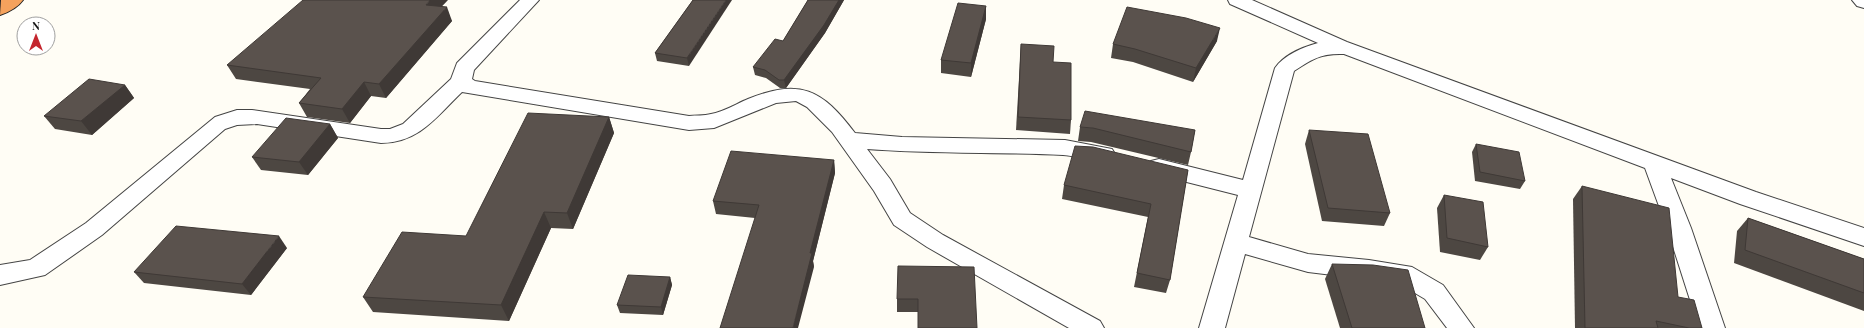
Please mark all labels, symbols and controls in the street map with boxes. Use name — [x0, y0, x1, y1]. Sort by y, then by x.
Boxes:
north arrow — [16, 16, 56, 56]
text: N — [32, 18, 40, 33]

